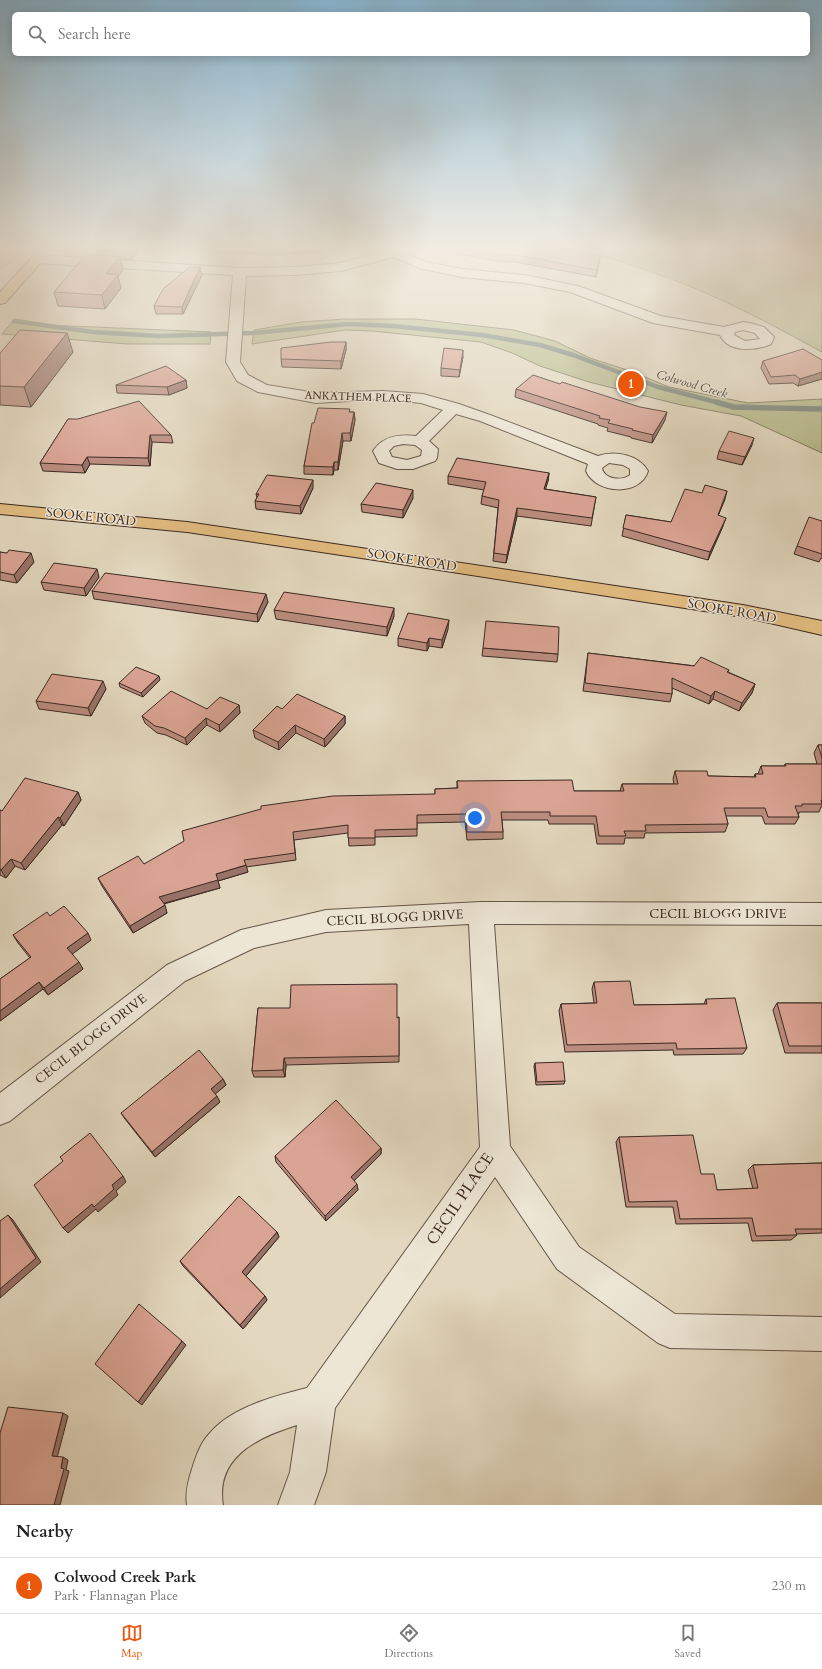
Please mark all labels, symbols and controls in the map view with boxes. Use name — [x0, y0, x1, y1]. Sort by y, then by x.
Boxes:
search box — [12, 12, 810, 56]
icon: search — [26, 23, 48, 45]
text: Search here — [58, 24, 131, 44]
water label: Colwood Creek — [655, 366, 729, 402]
pin: 1 — [618, 369, 644, 399]
street label: ANKATHEM PLACE — [304, 388, 412, 406]
street label: SOOKE ROAD — [45, 503, 137, 531]
street label: SOOKE ROAD — [366, 544, 458, 576]
street label: SOOKE ROAD — [686, 594, 778, 628]
your location — [465, 808, 485, 828]
street label: CECIL BLOGG DRIVE — [326, 905, 464, 931]
street label: CECIL BLOGG DRIVE — [649, 905, 787, 923]
street label: CECIL BLOGG DRIVE — [31, 990, 151, 1088]
street label: CECIL PLACE — [421, 1149, 499, 1249]
text: Nearby — [16, 1520, 73, 1543]
text: Colwood Creek Park — [54, 1567, 196, 1587]
text: 1 — [26, 1577, 32, 1595]
text: 230 m — [772, 1577, 806, 1595]
text: Park · Flannagan Place — [54, 1587, 178, 1605]
tab: Map — [121, 1622, 143, 1661]
tab: Directions — [384, 1622, 433, 1661]
tab: Saved — [675, 1622, 701, 1661]

